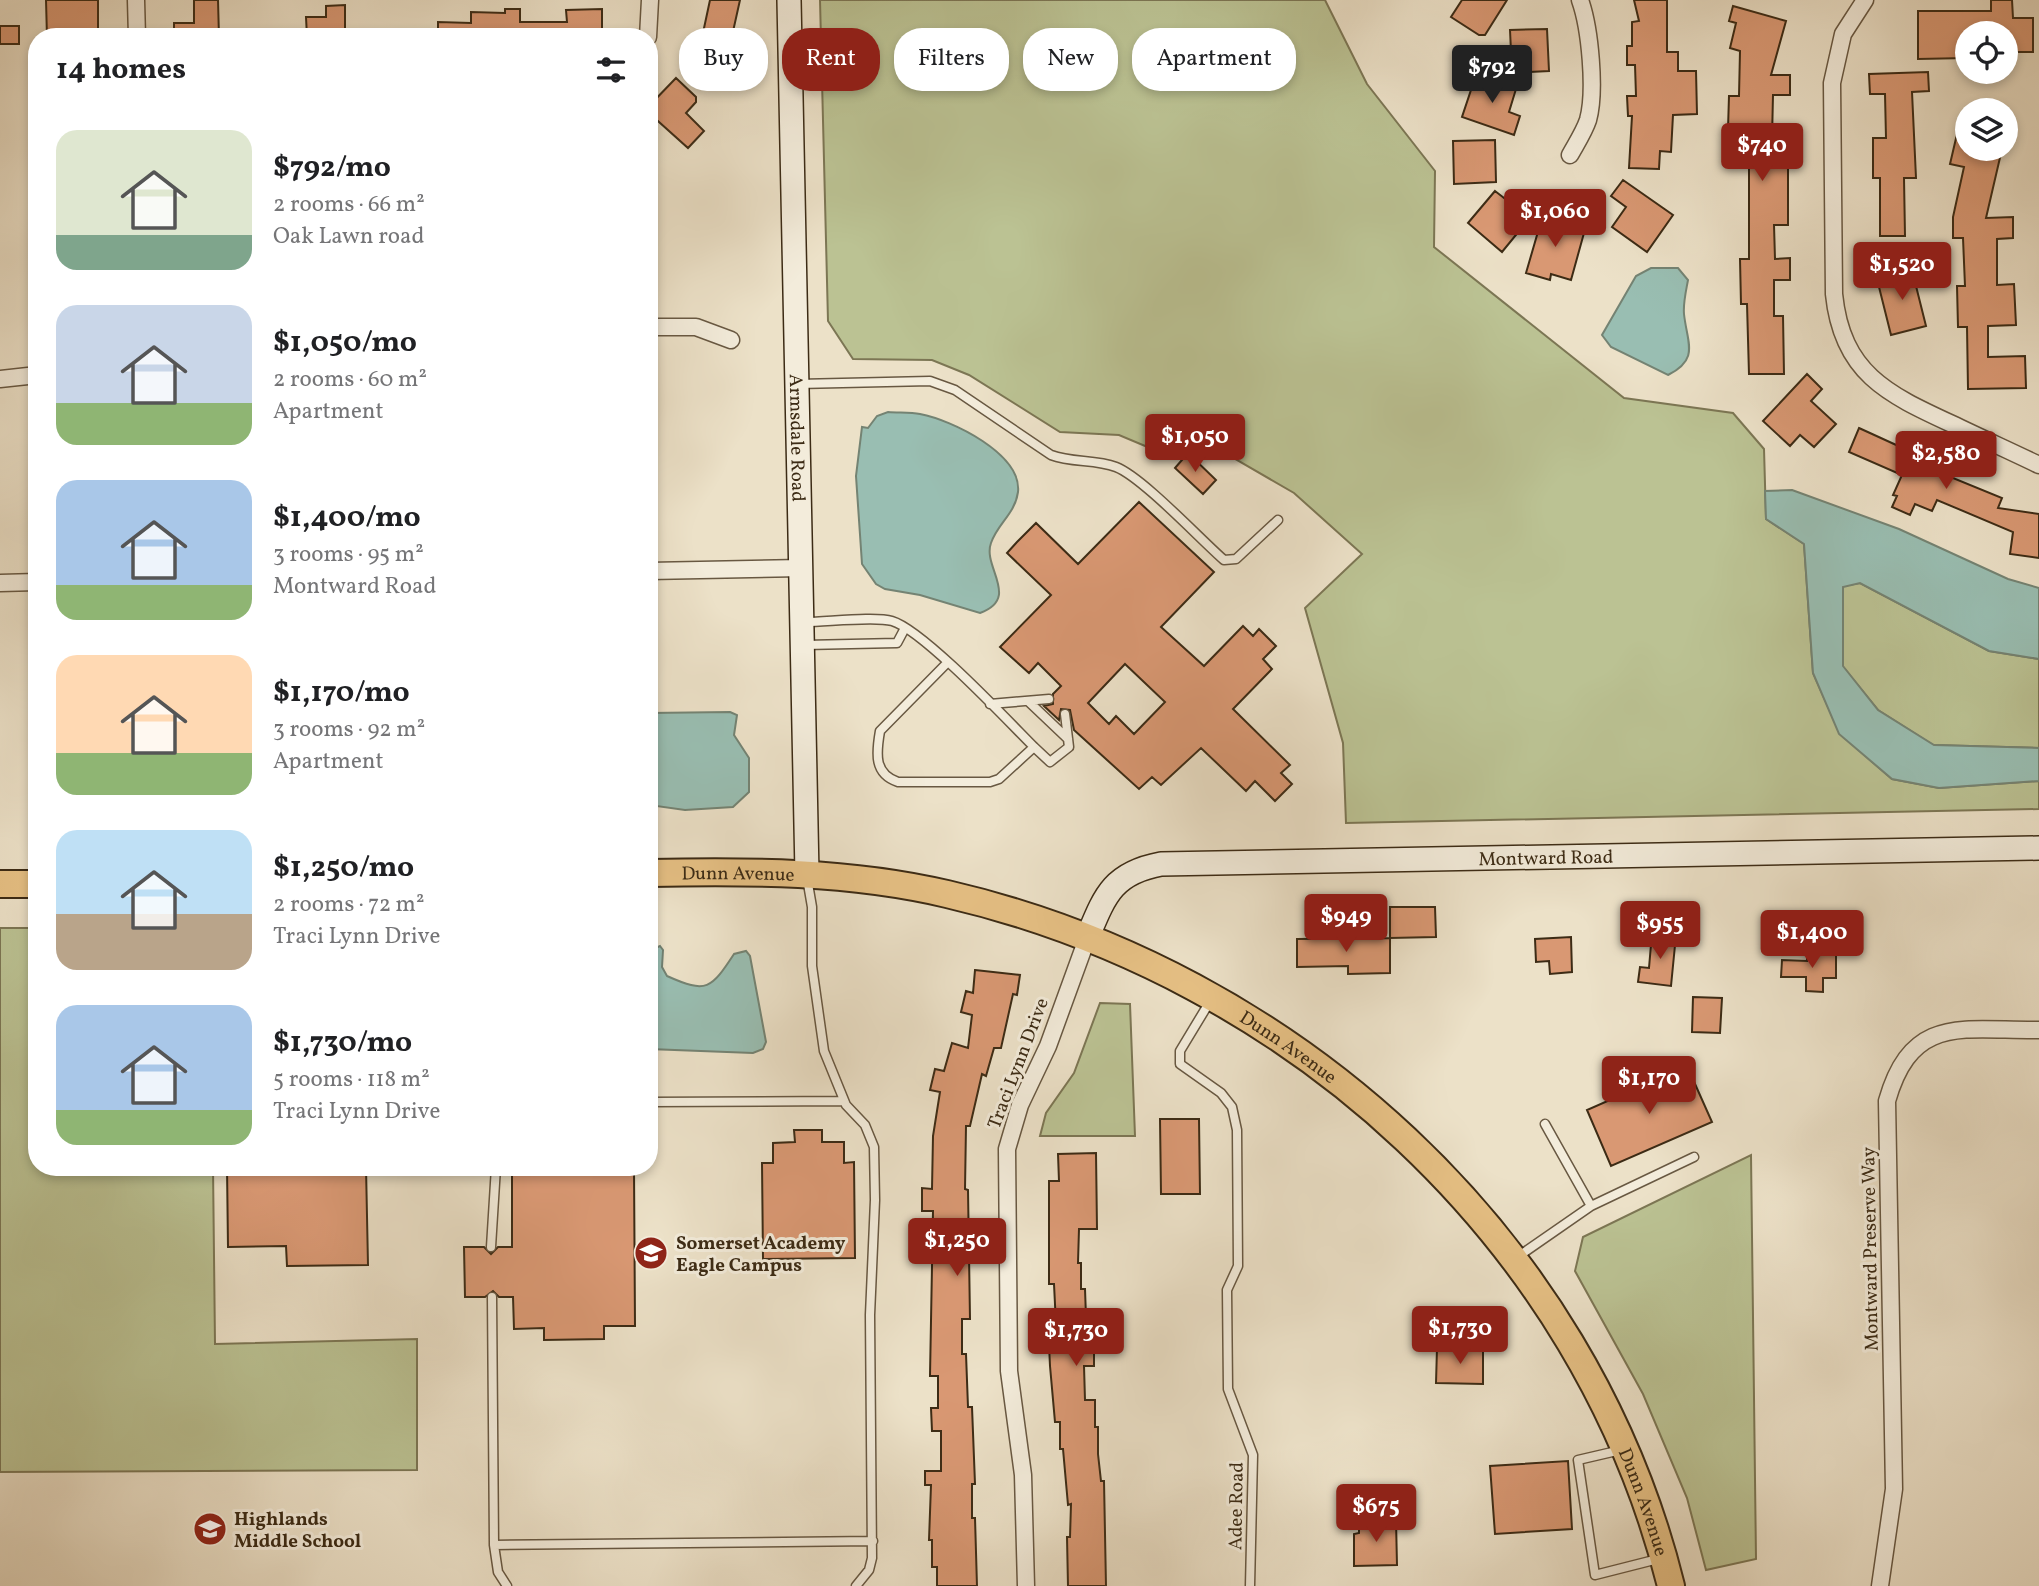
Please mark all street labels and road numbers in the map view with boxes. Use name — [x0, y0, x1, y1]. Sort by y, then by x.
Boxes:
street label: Armsdale Road — [782, 374, 810, 502]
street label: Montward Road — [1478, 845, 1614, 873]
street label: Dunn Avenue — [681, 861, 795, 889]
street label: Traci Lynn Drive — [982, 995, 1056, 1133]
street label: Dunn Avenue — [1234, 1005, 1342, 1091]
street label: Montward Preserve Way — [1856, 1147, 1886, 1351]
street label: Dunn Avenue — [1611, 1444, 1673, 1559]
street label: Adee Road — [1223, 1462, 1251, 1550]

